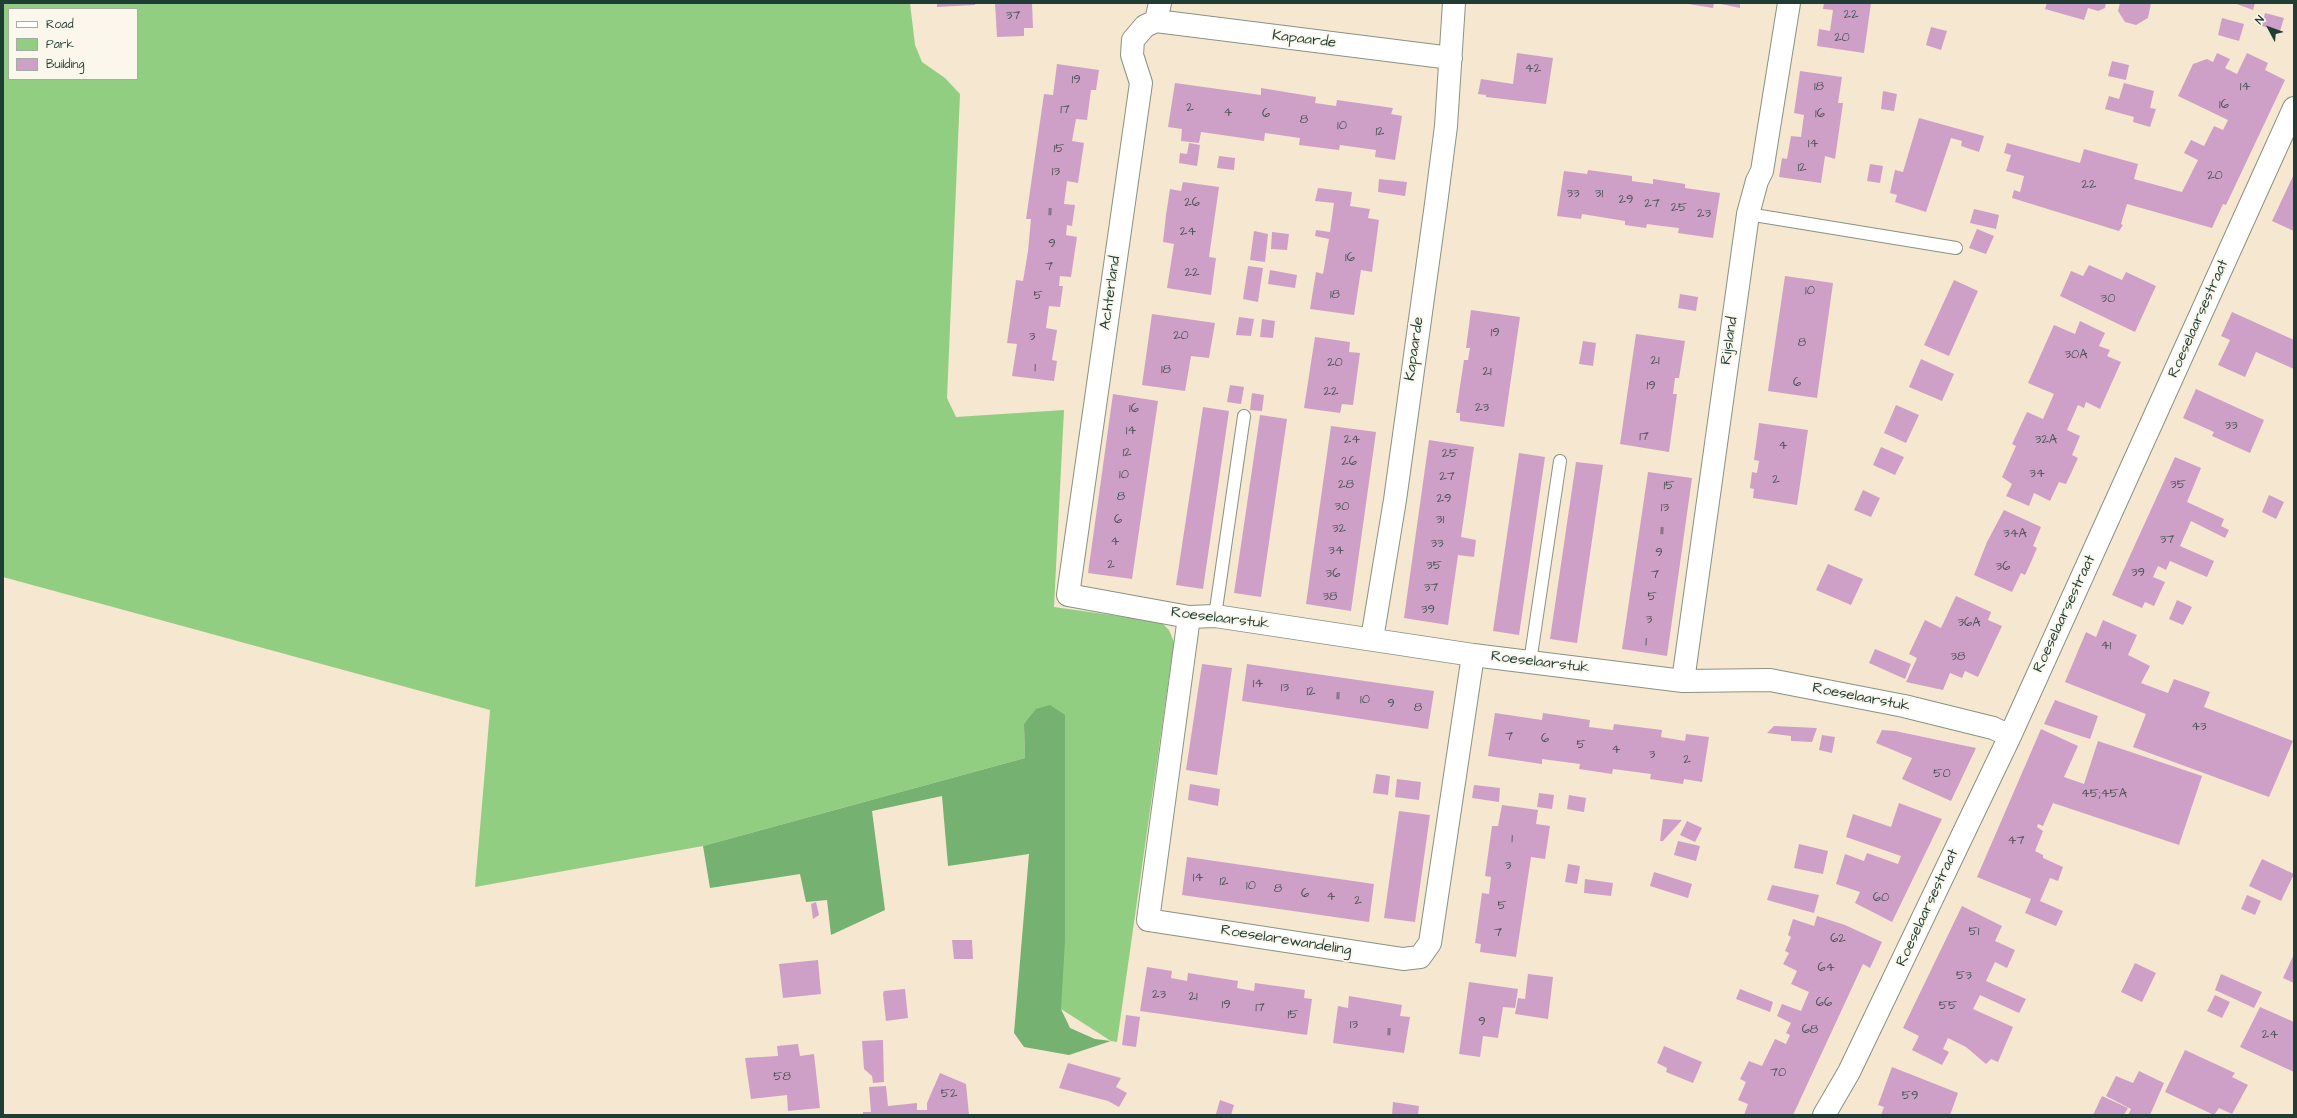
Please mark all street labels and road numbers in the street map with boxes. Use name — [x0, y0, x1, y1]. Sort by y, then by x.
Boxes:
street label: Kapaarde — [1271, 27, 1337, 53]
street label: Achterland — [1097, 255, 1125, 331]
street label: Roeselaarsestraat — [2165, 257, 2233, 381]
street label: Kapaarde — [1402, 316, 1428, 382]
street label: Rijsland — [1718, 316, 1742, 366]
street label: Roeselaarsestraat — [2030, 552, 2100, 676]
street label: Roeselaarstuk — [1170, 604, 1270, 634]
street label: Roeselaarstuk — [1490, 648, 1590, 678]
street label: Roeselaarstuk — [1811, 680, 1911, 716]
street label: Roeselaarsestraat — [1893, 846, 1963, 970]
street label: Roeselarewandeling — [1219, 922, 1353, 960]

